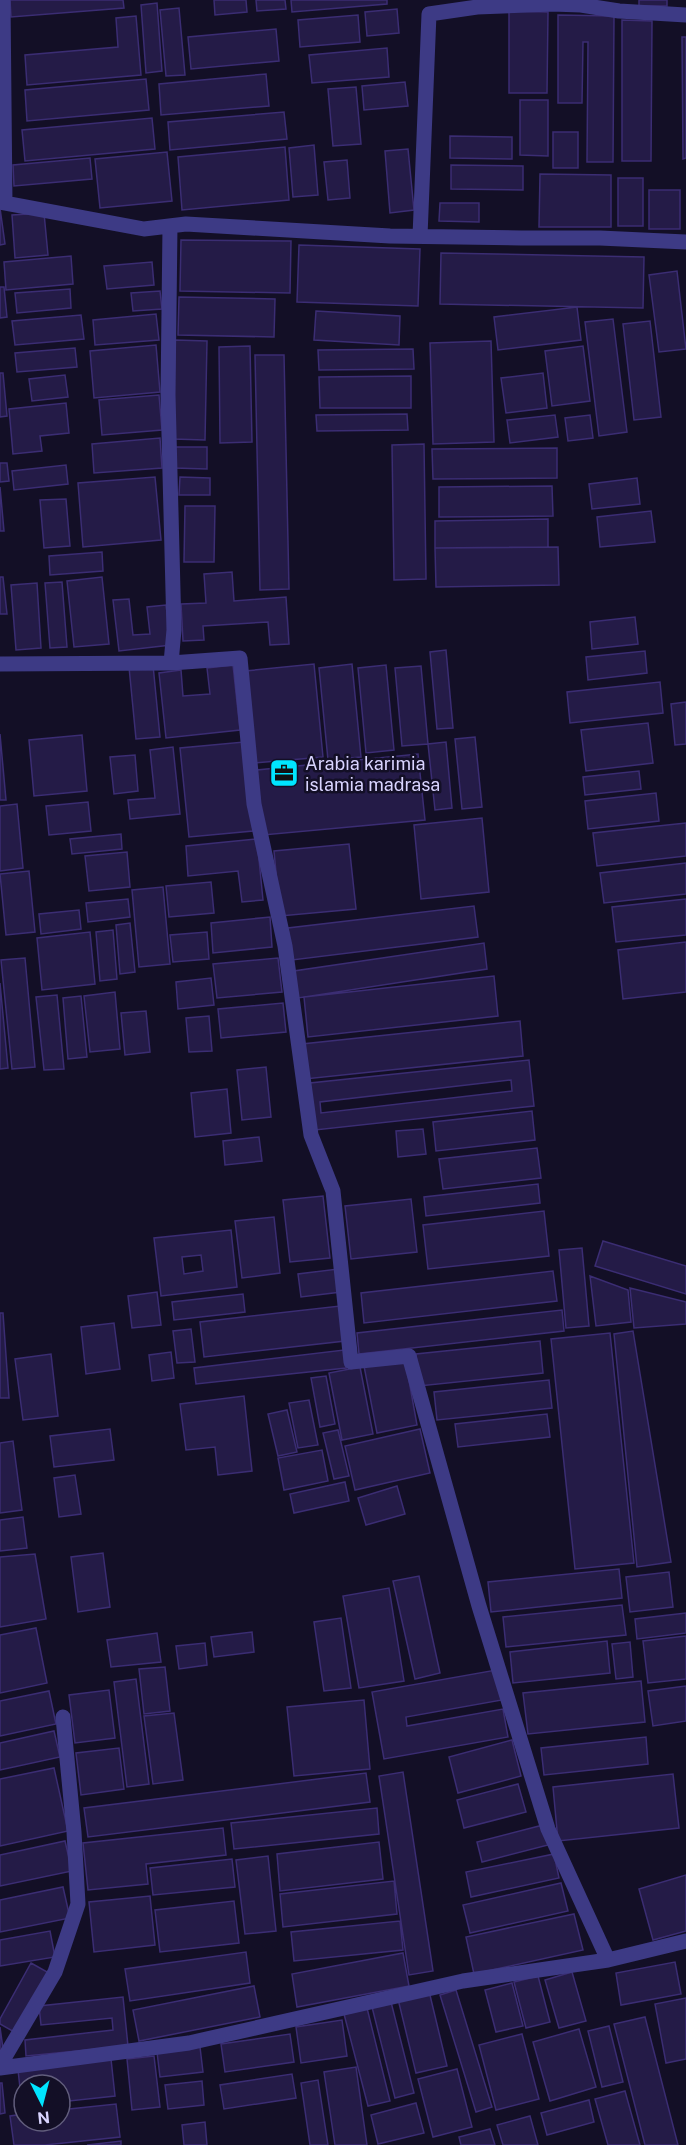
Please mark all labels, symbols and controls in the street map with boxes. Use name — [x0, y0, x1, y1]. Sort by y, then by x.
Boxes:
place label: Arabia karimia islamia madrasa — [305, 753, 440, 795]
office icon: Arabia karimia islamia madrasa — [268, 757, 300, 789]
north arrow — [12, 2073, 72, 2133]
text: N — [36, 2107, 51, 2128]

